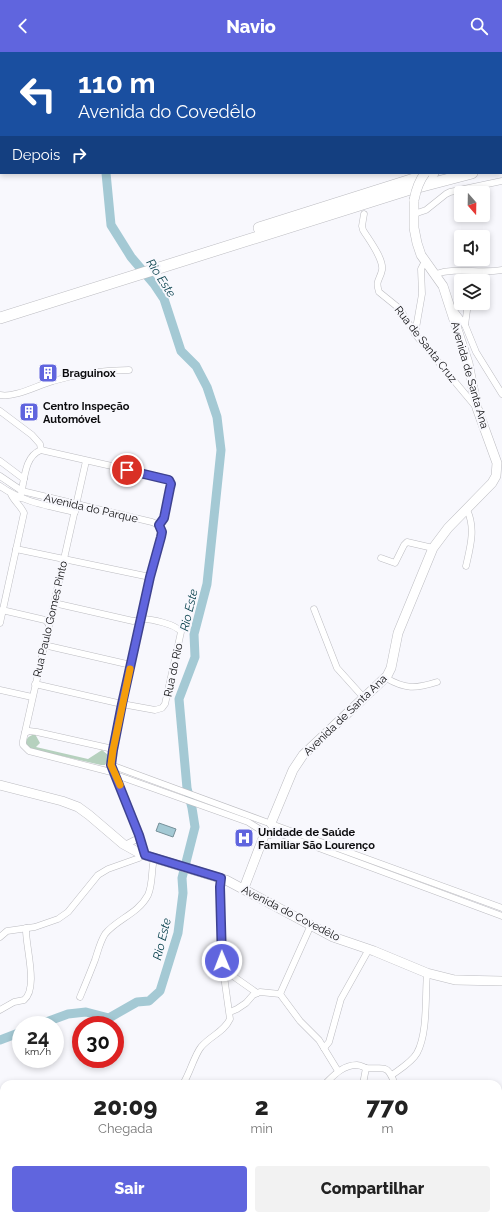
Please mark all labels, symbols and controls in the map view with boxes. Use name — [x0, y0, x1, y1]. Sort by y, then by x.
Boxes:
icon: back — [12, 15, 34, 37]
icon: search — [468, 15, 490, 37]
text: Navio — [226, 16, 276, 37]
text: 110 m — [78, 67, 156, 100]
icon: left — [12, 68, 64, 120]
text: Avenida do Covedêlo — [78, 101, 256, 122]
icon: right — [68, 144, 90, 166]
text: Depois — [12, 146, 60, 164]
north arrow — [454, 186, 490, 222]
map controls — [454, 186, 490, 310]
button: sound — [454, 230, 490, 266]
water label: Rio Este — [144, 256, 179, 300]
button: layers — [454, 274, 490, 310]
street label: Rua de Santa Cruz — [392, 304, 460, 386]
street label: Avenida de Santa Ana — [448, 320, 491, 430]
building icon: Braguinox — [37, 362, 59, 384]
place label: Braguinox — [62, 367, 116, 380]
place label: Centro Inspeção Automóvel — [43, 400, 130, 426]
building icon: Centro Inspeção Automóvel — [18, 401, 40, 423]
pin — [110, 453, 144, 487]
icon: arrive — [116, 459, 138, 481]
street label: Avenida do Parque — [43, 491, 140, 526]
street label: Rua Paulo Gomes Pinto — [31, 559, 70, 679]
water label: Rio Este — [177, 587, 201, 632]
street label: Rua do Rio — [161, 642, 186, 698]
street label: Avenida de Santa Ana — [301, 672, 390, 759]
place label: Unidade de Saúde Familiar São Lourenço — [258, 826, 375, 852]
hospital icon: Unidade de Saúde Familiar São Lourenço — [233, 827, 255, 849]
street label: Avenida do Covedêlo — [239, 883, 343, 944]
water label: Rio Este — [150, 916, 174, 961]
position arrow — [201, 940, 243, 982]
speed limit sign: 30 — [72, 1016, 124, 1068]
text: 24 — [27, 1025, 49, 1049]
text: km/h — [25, 1046, 51, 1057]
text: 20:09 — [93, 1092, 157, 1121]
text: 2 — [255, 1092, 269, 1121]
text: 770 — [366, 1092, 409, 1121]
text: Chegada — [98, 1121, 152, 1136]
text: min — [251, 1121, 273, 1136]
text: m — [381, 1121, 393, 1136]
button: Sair — [12, 1166, 247, 1212]
button: Compartilhar — [255, 1166, 490, 1212]

